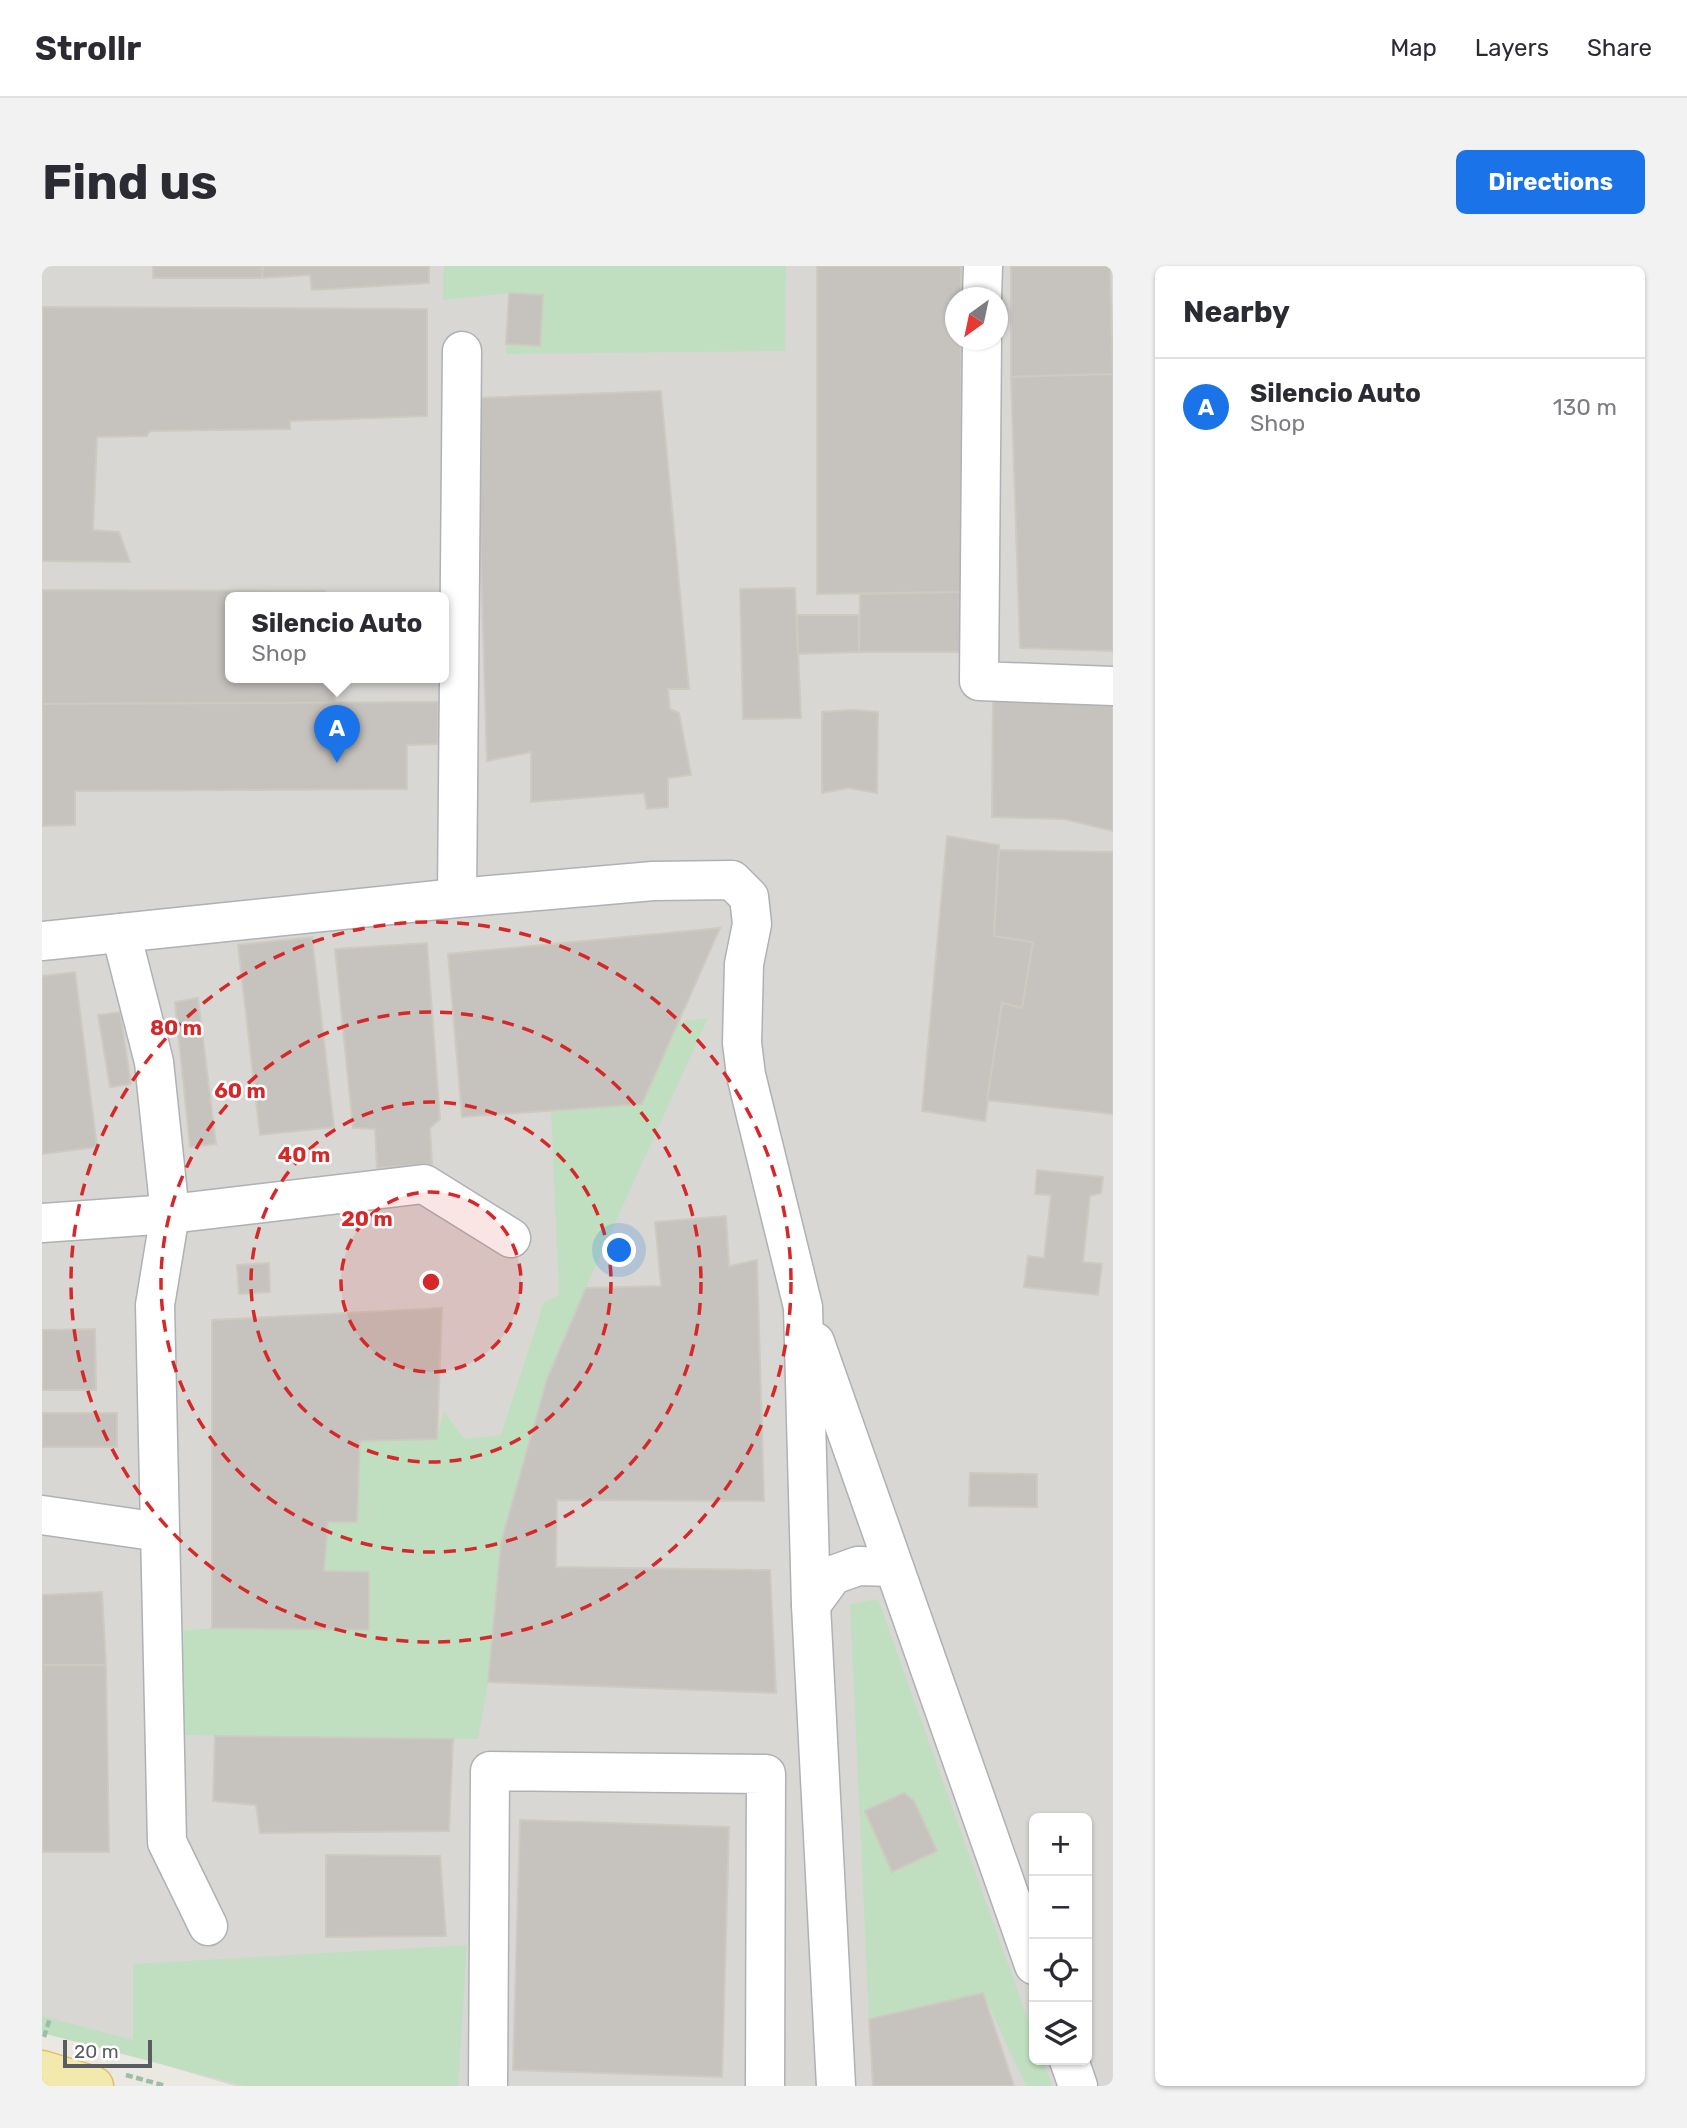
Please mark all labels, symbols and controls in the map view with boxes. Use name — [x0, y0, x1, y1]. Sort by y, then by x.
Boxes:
text: Strollr — [35, 29, 141, 68]
text: Map — [1390, 34, 1437, 62]
text: Layers — [1475, 34, 1549, 62]
text: Share — [1587, 34, 1652, 62]
button: Directions — [1456, 150, 1645, 214]
text: Find us — [42, 153, 218, 211]
north arrow — [945, 287, 1008, 350]
text: Nearby — [1183, 294, 1290, 330]
text: Silencio Auto — [1250, 378, 1421, 409]
text: A — [1198, 393, 1214, 421]
text: 130 m — [1553, 393, 1617, 421]
text: Shop — [1250, 409, 1305, 437]
popup — [225, 592, 449, 683]
text: Silencio Auto — [252, 608, 422, 639]
text: Shop — [252, 639, 307, 667]
pin: A — [314, 705, 360, 763]
text: 80 m — [150, 1015, 202, 1040]
text: 60 m — [214, 1078, 266, 1103]
text: 40 m — [278, 1142, 330, 1167]
text: 20 m — [341, 1206, 393, 1231]
your location — [602, 1233, 636, 1267]
centre of rings — [419, 1270, 443, 1294]
map controls — [1029, 1813, 1092, 2065]
button: + — [1029, 1813, 1092, 1876]
button: − — [1029, 1876, 1092, 1939]
button: locate — [1029, 1939, 1092, 2002]
button: layers — [1029, 2002, 1092, 2065]
scale bar — [63, 2037, 152, 2069]
text: 20 m — [74, 2040, 119, 2063]

